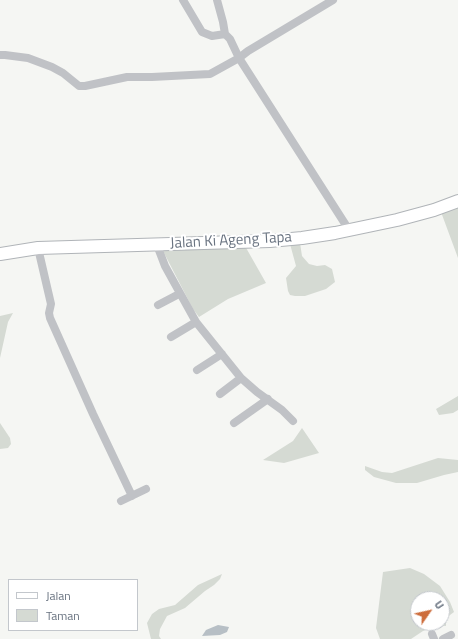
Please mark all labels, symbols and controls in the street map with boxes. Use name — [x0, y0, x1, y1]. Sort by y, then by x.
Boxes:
street label: Jalan Ki Ageng Tapa — [170, 229, 292, 253]
legend — [8, 579, 138, 631]
text: Jalan — [46, 586, 71, 605]
north arrow — [410, 591, 450, 631]
text: U — [430, 597, 448, 612]
text: Taman — [46, 606, 80, 625]

